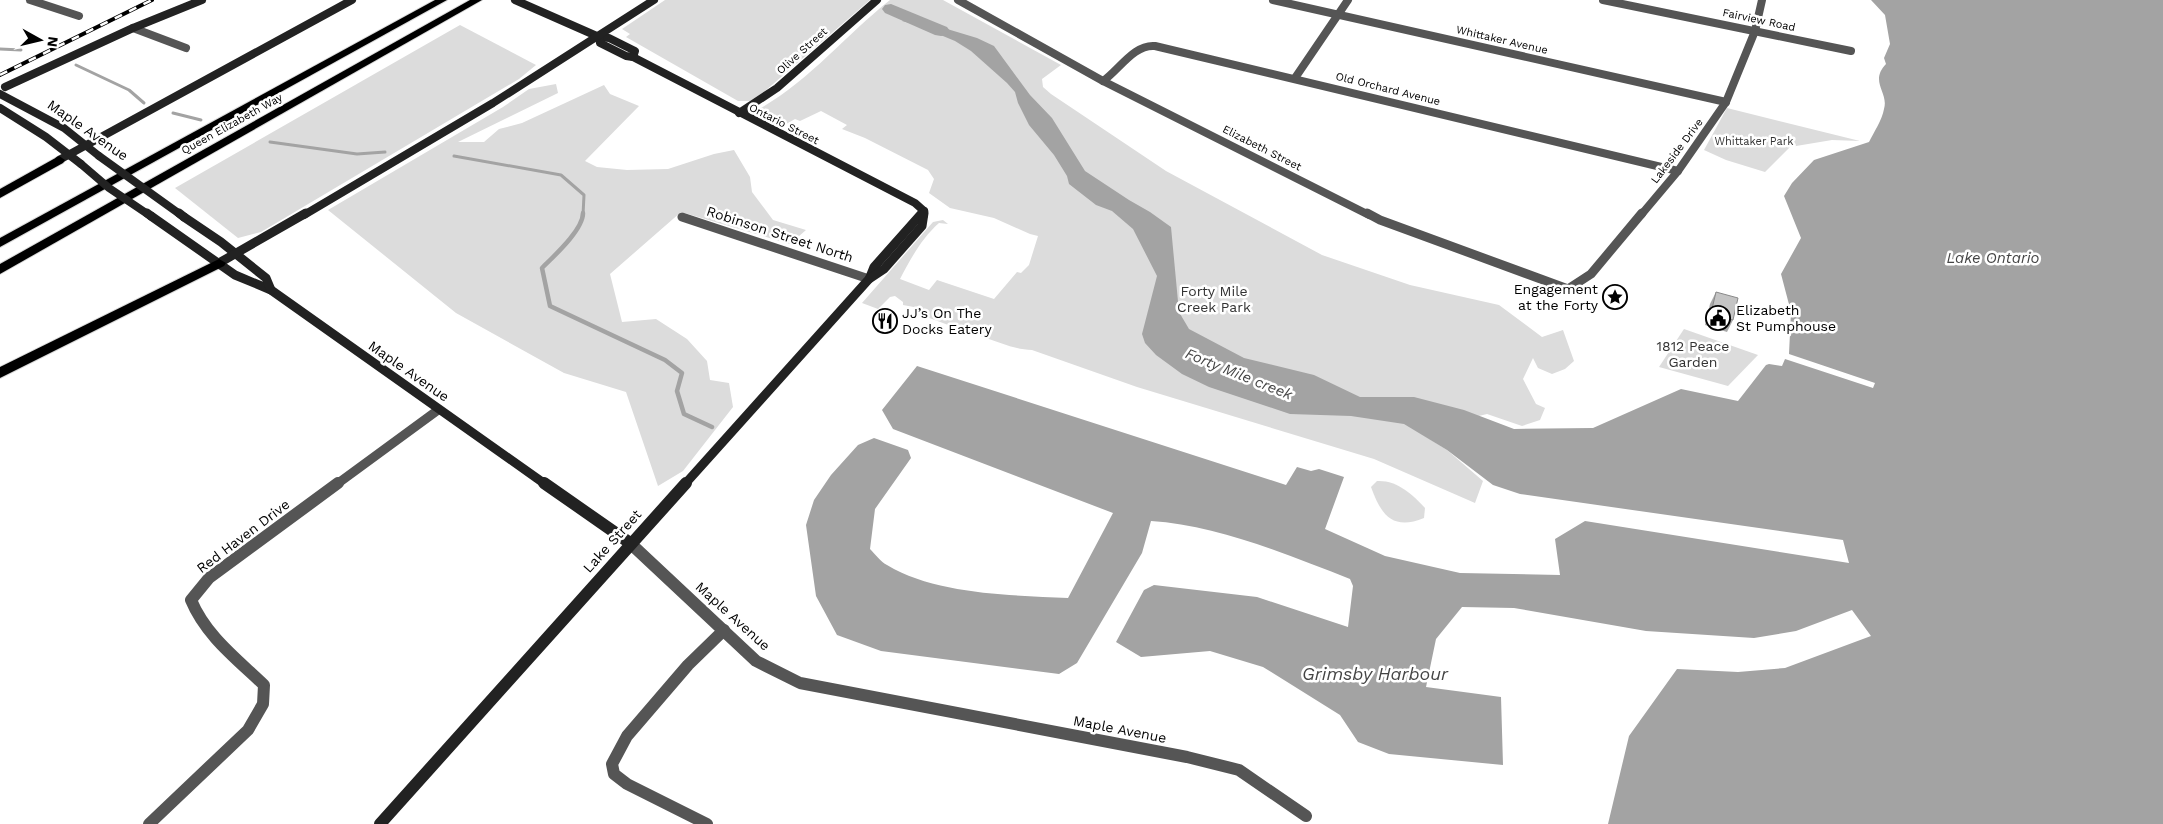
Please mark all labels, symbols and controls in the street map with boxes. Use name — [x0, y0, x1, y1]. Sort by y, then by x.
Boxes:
street label: Fairview Road — [1721, 6, 1797, 34]
north arrow — [15, 15, 65, 65]
street label: Whittaker Avenue — [1455, 23, 1549, 57]
street label: Olive Street — [774, 25, 830, 77]
text: N — [44, 36, 62, 48]
street label: Old Orchard Avenue — [1334, 70, 1442, 108]
street label: Queen Elizabeth Way — [179, 91, 285, 157]
street label: Maple Avenue — [45, 96, 131, 164]
street label: Ontario Street — [747, 101, 821, 147]
street label: Lakeside Drive — [1648, 116, 1706, 186]
street label: Elizabeth Street — [1220, 123, 1304, 174]
park label: Whittaker Park — [1714, 135, 1794, 148]
street label: Robinson Street North — [705, 203, 855, 265]
water label: Lake Ontario — [1946, 249, 2040, 267]
place label: Engagement at the Forty — [1514, 281, 1599, 313]
park label: Forty Mile Creek Park — [1177, 283, 1251, 315]
place icon: Engagement at the Forty — [1602, 284, 1628, 310]
place label: Elizabeth St Pumphouse — [1736, 302, 1836, 334]
place label: JJ’s On The Docks Eatery — [902, 305, 993, 337]
public building icon: Elizabeth St Pumphouse — [1705, 305, 1731, 331]
restaurant icon: JJ’s On The Docks Eatery — [872, 308, 898, 334]
street label: Maple Avenue — [366, 337, 452, 405]
park label: 1812 Peace Garden — [1657, 338, 1729, 370]
water label: Forty Mile creek — [1183, 344, 1296, 404]
street label: Red Haven Drive — [193, 496, 293, 576]
street label: Lake Street — [580, 506, 644, 576]
street label: Maple Avenue — [692, 578, 774, 654]
water label: Grimsby Harbour — [1302, 663, 1449, 684]
street label: Maple Avenue — [1072, 712, 1168, 746]

